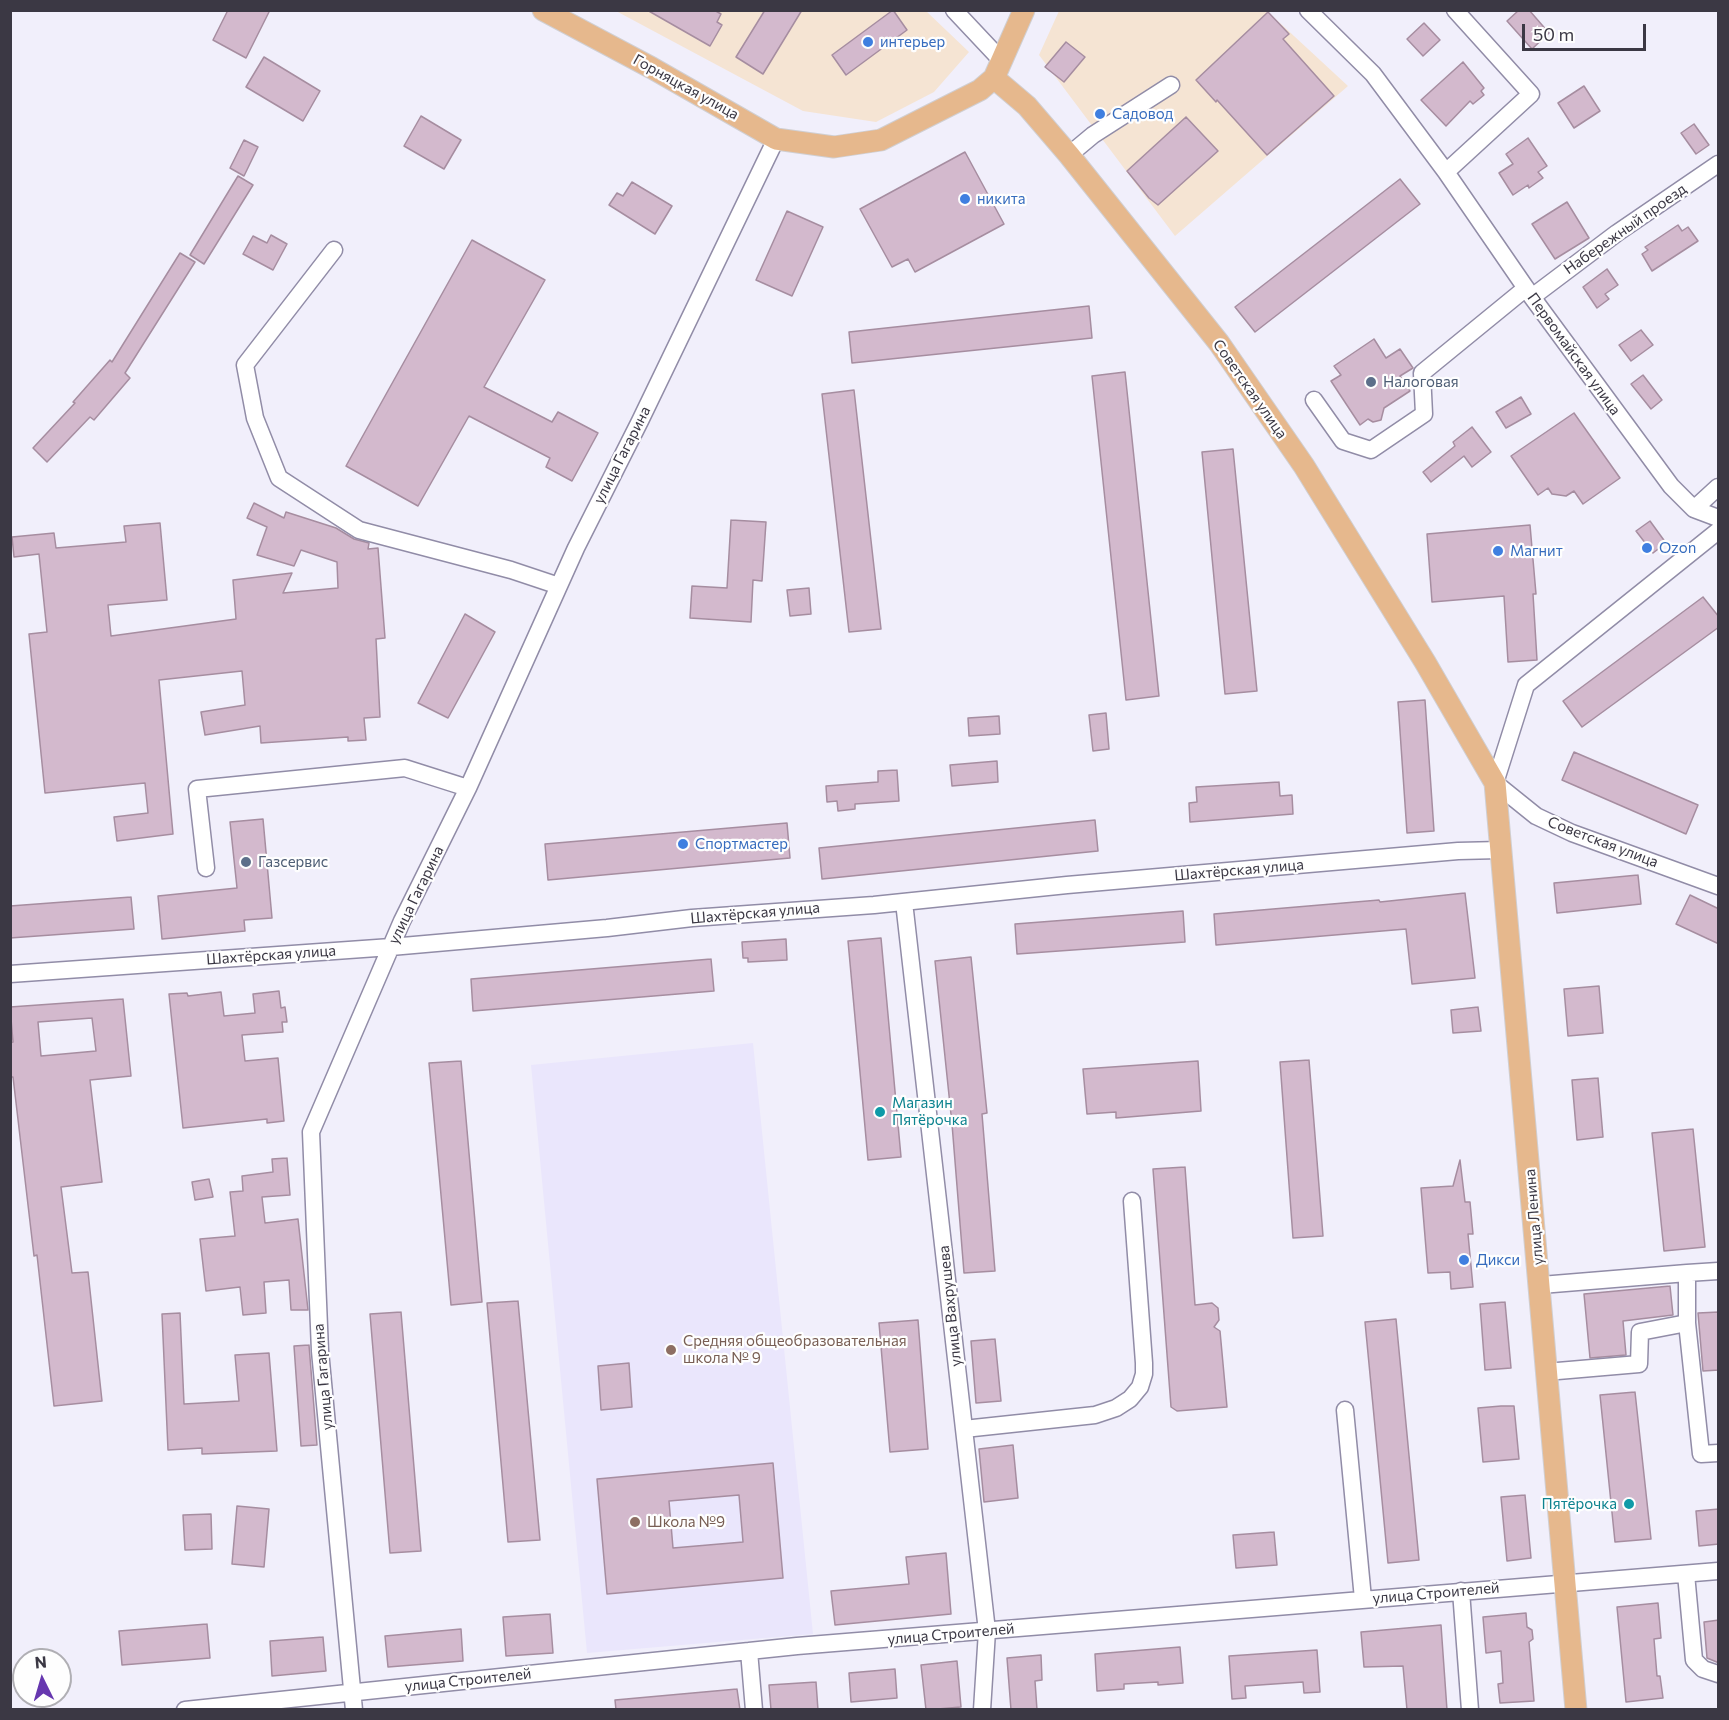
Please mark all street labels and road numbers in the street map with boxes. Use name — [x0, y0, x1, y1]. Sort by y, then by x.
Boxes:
street label: Горняцкая улица — [630, 51, 742, 123]
street label: Набережный проезд — [1560, 180, 1690, 278]
street label: Первомайская улица — [1524, 289, 1624, 419]
street label: Советская улица — [1209, 336, 1291, 442]
street label: улица Гагарина — [590, 403, 654, 507]
street label: Советская улица — [1545, 813, 1661, 871]
street label: улица Гагарина — [384, 843, 448, 947]
street label: Шахтёрская улица — [1173, 855, 1305, 885]
street label: Шахтёрская улица — [689, 898, 821, 928]
street label: Шахтёрская улица — [205, 941, 337, 969]
street label: улица Ленина — [1521, 1168, 1547, 1266]
street label: улица Вахрушева — [935, 1244, 965, 1368]
street label: улица Гагарина — [309, 1323, 337, 1431]
street label: улица Строителей — [1372, 1578, 1500, 1608]
street label: улица Строителей — [887, 1619, 1015, 1649]
street label: улица Строителей — [404, 1664, 532, 1696]

